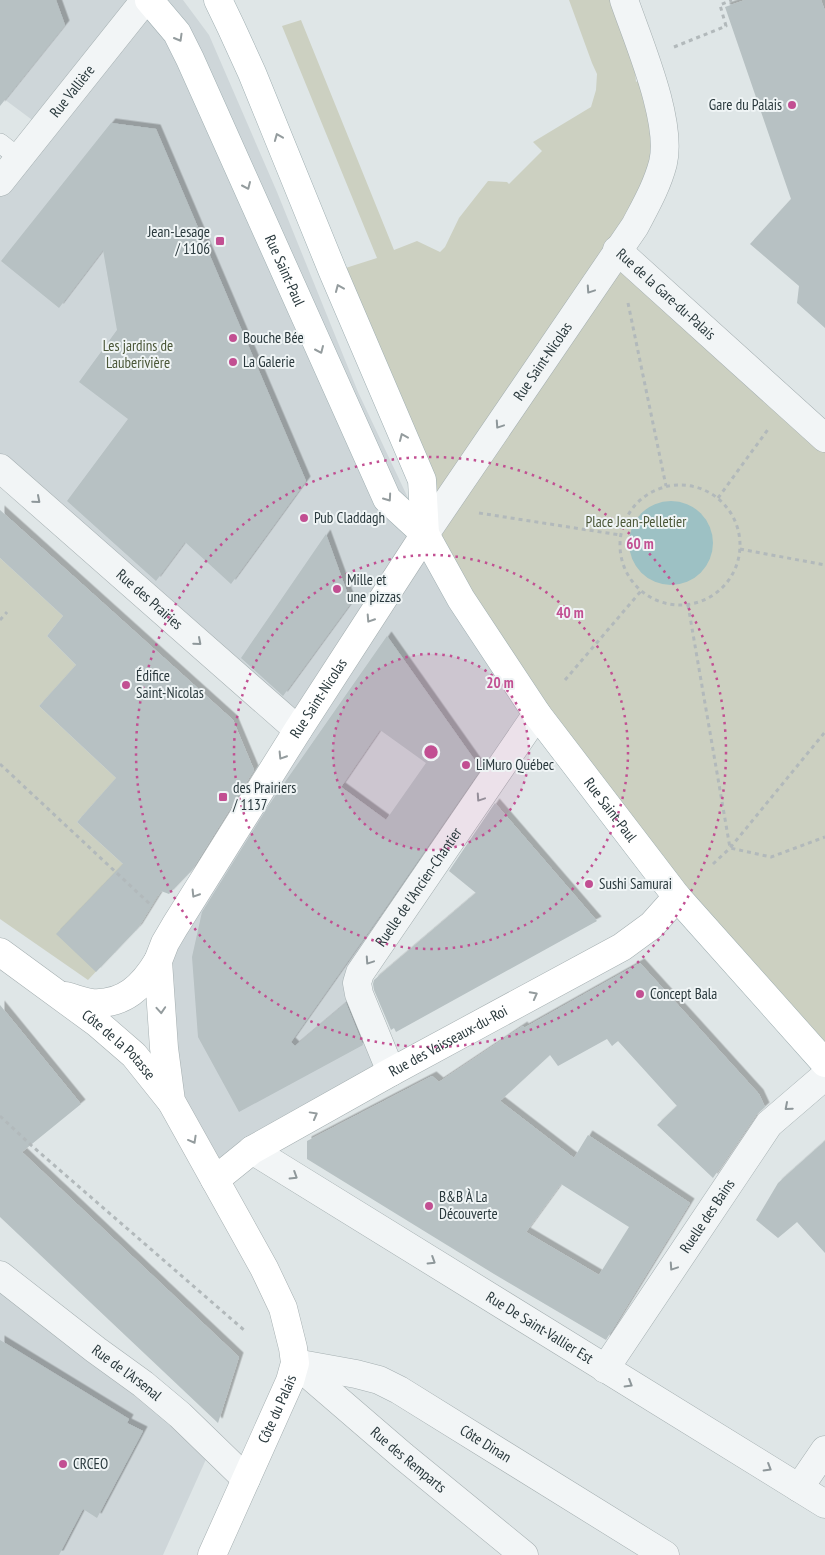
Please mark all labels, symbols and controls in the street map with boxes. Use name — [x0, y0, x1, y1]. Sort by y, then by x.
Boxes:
one-way arrow — [173, 33, 183, 42]
street label: Rue Vallière — [45, 61, 99, 121]
place label: Gare du Palais — [709, 95, 782, 114]
marker: Gare du Palais — [786, 99, 798, 111]
one-way arrow — [273, 133, 284, 142]
one-way arrow — [240, 181, 251, 190]
place label: Jean-Lesage / 1106 — [147, 222, 210, 258]
street label: Rue Saint-Paul — [261, 232, 310, 309]
marker: Jean-Lesage / 1106 — [214, 235, 226, 247]
street label: Rue de la Gare-du-Palais — [613, 244, 720, 344]
one-way arrow — [335, 284, 346, 293]
one-way arrow — [587, 285, 596, 294]
street label: Rue Saint-Nicolas — [509, 318, 576, 404]
place label: Bouche Bée — [243, 328, 304, 347]
marker: Bouche Bée — [227, 332, 239, 344]
park label: Les jardins de Lauberivière — [103, 336, 173, 372]
one-way arrow — [314, 345, 325, 354]
place label: La Galerie — [243, 352, 295, 371]
marker: La Galerie — [227, 356, 239, 368]
one-way arrow — [496, 419, 505, 429]
one-way arrow — [399, 433, 410, 442]
one-way arrow — [382, 492, 391, 502]
one-way arrow — [31, 494, 40, 503]
place label: Pub Claddagh — [314, 508, 385, 527]
marker: Pub Claddagh — [298, 512, 310, 524]
park label: Place Jean-Pelletier — [586, 512, 687, 531]
text: 60 m — [626, 534, 654, 553]
street label: Rue des Prairies — [113, 565, 187, 633]
place label: Mille et une pizzas — [347, 570, 401, 606]
marker: Mille et une pizzas — [331, 583, 343, 595]
text: 40 m — [556, 603, 584, 622]
one-way arrow — [366, 614, 376, 623]
one-way arrow — [192, 636, 201, 645]
street label: Rue Saint-Nicolas — [285, 655, 351, 741]
place label: Édifice Saint-Nicolas — [136, 666, 204, 702]
text: 20 m — [486, 673, 514, 692]
marker: Édifice Saint-Nicolas — [120, 679, 132, 691]
centre of rings — [422, 743, 440, 761]
one-way arrow — [278, 751, 288, 760]
place label: LiMuro Québec — [476, 755, 555, 774]
marker: LiMuro Québec — [460, 759, 472, 771]
street label: Rue Saint-Paul — [580, 774, 642, 846]
place label: des Prairiers / 1137 — [232, 778, 296, 814]
marker: des Prairiers / 1137 — [217, 791, 229, 803]
one-way arrow — [477, 792, 486, 801]
street label: Ruelle de l'Ancien-Chantier — [371, 823, 466, 950]
place label: Sushi Samurai — [599, 874, 672, 893]
marker: Sushi Samurai — [583, 878, 595, 890]
one-way arrow — [192, 888, 201, 897]
one-way arrow — [366, 955, 375, 965]
place label: Concept Bala — [650, 984, 717, 1003]
marker: Concept Bala — [634, 988, 646, 1000]
one-way arrow — [528, 991, 537, 1001]
street label: Rue des Vaisseaux-du-Roi — [385, 1001, 510, 1080]
street label: Côte de la Potasse — [78, 1005, 160, 1083]
one-way arrow — [156, 1006, 167, 1014]
one-way arrow — [784, 1101, 793, 1110]
one-way arrow — [309, 1111, 318, 1121]
one-way arrow — [187, 1135, 197, 1144]
one-way arrow — [288, 1169, 297, 1179]
street label: Ruelle des Bains — [675, 1175, 739, 1257]
place label: B&B À La Découverte — [439, 1187, 498, 1223]
marker: B&B À La Découverte — [423, 1200, 435, 1212]
one-way arrow — [426, 1255, 435, 1265]
one-way arrow — [670, 1262, 680, 1271]
street label: Rue De Saint-Vallier Est — [483, 1287, 597, 1368]
street label: Rue de l'Arsenal — [88, 1340, 166, 1405]
street label: Côte du Palais — [253, 1373, 300, 1446]
one-way arrow — [624, 1377, 633, 1387]
street label: Côte Dinan — [457, 1420, 515, 1466]
street label: Rue des Remparts — [367, 1422, 450, 1496]
place label: CRCEO — [73, 1454, 108, 1473]
marker: CRCEO — [57, 1458, 69, 1470]
one-way arrow — [763, 1462, 772, 1472]

